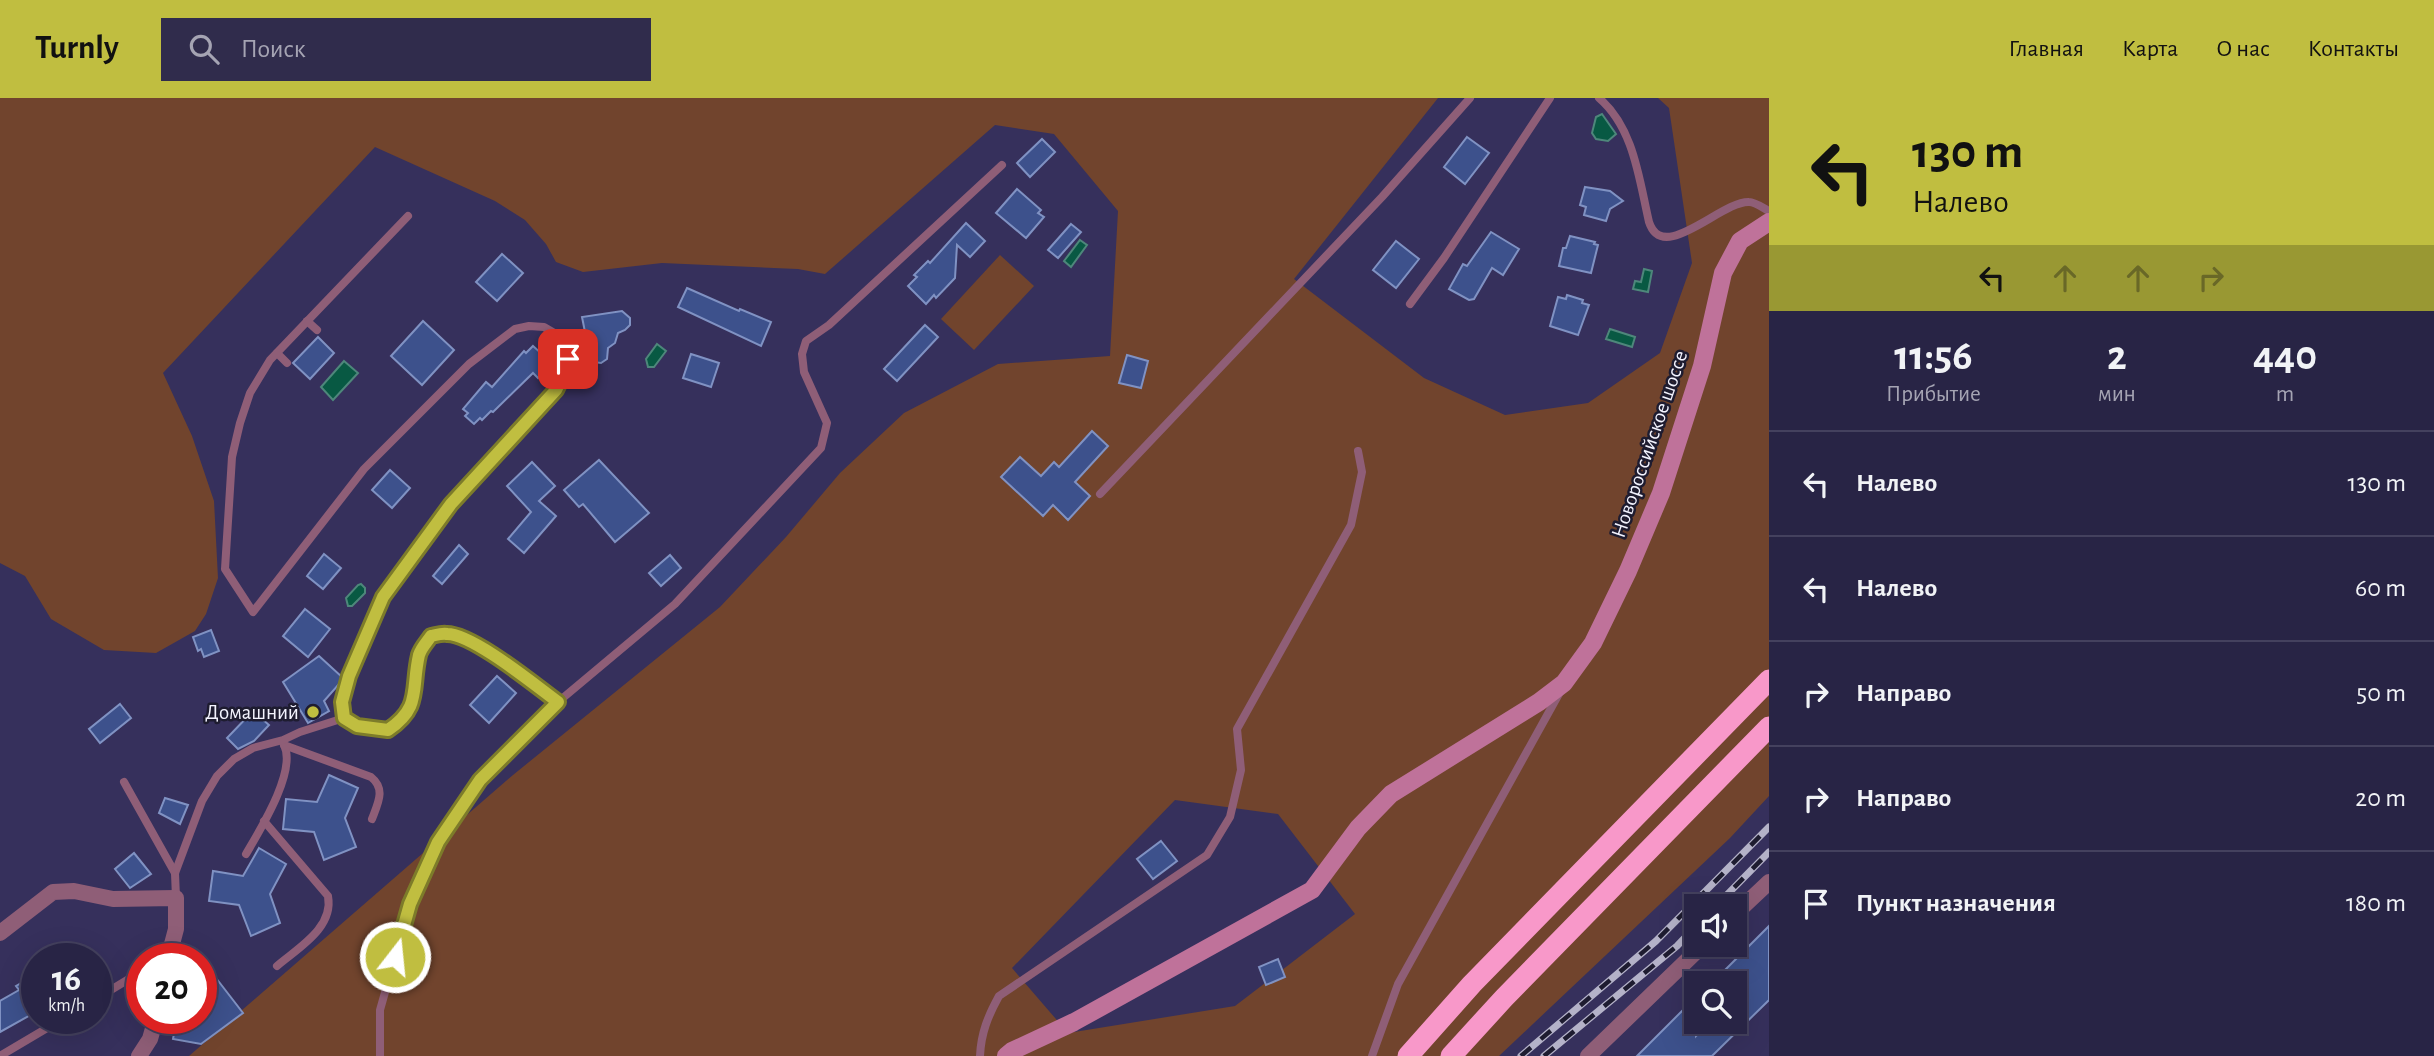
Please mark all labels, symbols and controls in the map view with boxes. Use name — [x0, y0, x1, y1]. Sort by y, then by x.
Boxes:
search box — [161, 18, 651, 81]
icon: search — [185, 30, 223, 68]
text: Turnly — [35, 32, 119, 65]
text: Поиск — [241, 36, 306, 62]
text: Главная — [2009, 37, 2084, 61]
text: Карта — [2122, 37, 2178, 61]
text: О нас — [2216, 37, 2270, 61]
text: Контакты — [2308, 37, 2399, 61]
icon: left — [1797, 126, 1888, 217]
text: 130 m — [1912, 128, 2023, 177]
text: Налево — [1912, 186, 2009, 218]
icon: left — [1973, 259, 2011, 297]
icon: ahead — [2046, 259, 2084, 297]
icon: ahead — [2119, 259, 2157, 297]
icon: right — [2192, 259, 2230, 297]
pin — [538, 329, 598, 389]
text: 11:56 — [1894, 335, 1973, 377]
text: 2 — [2107, 335, 2127, 377]
text: 440 — [2253, 335, 2317, 377]
icon: arrive — [549, 340, 587, 378]
street label: Новороссийское шоссе — [1608, 348, 1691, 540]
text: Прибытие — [1886, 383, 1981, 406]
text: мин — [2098, 383, 2136, 406]
text: m — [2276, 383, 2294, 406]
icon: left — [1797, 465, 1835, 503]
text: Налево — [1856, 470, 1937, 496]
text: 130 m — [2348, 470, 2406, 496]
icon: left — [1797, 570, 1835, 608]
text: Налево — [1856, 575, 1937, 601]
text: 60 m — [2355, 575, 2406, 601]
icon: right — [1797, 675, 1835, 713]
text: Направо — [1856, 680, 1951, 706]
text: 50 m — [2356, 680, 2406, 706]
place label: Домашний — [205, 702, 299, 723]
marker: Домашний — [305, 704, 321, 720]
icon: right — [1797, 780, 1835, 818]
text: Направо — [1856, 785, 1951, 811]
text: 20 m — [2355, 785, 2406, 811]
icon: arrive — [1797, 885, 1835, 923]
text: Пункт назначения — [1856, 890, 2056, 916]
text: 180 m — [2346, 890, 2406, 916]
map controls — [1684, 894, 1747, 1034]
button: sound — [1684, 894, 1747, 957]
position arrow — [358, 920, 432, 994]
speed limit sign: 20 — [126, 943, 217, 1034]
text: 16 — [52, 962, 81, 997]
button: search — [1684, 971, 1747, 1034]
text: km/h — [48, 997, 85, 1015]

